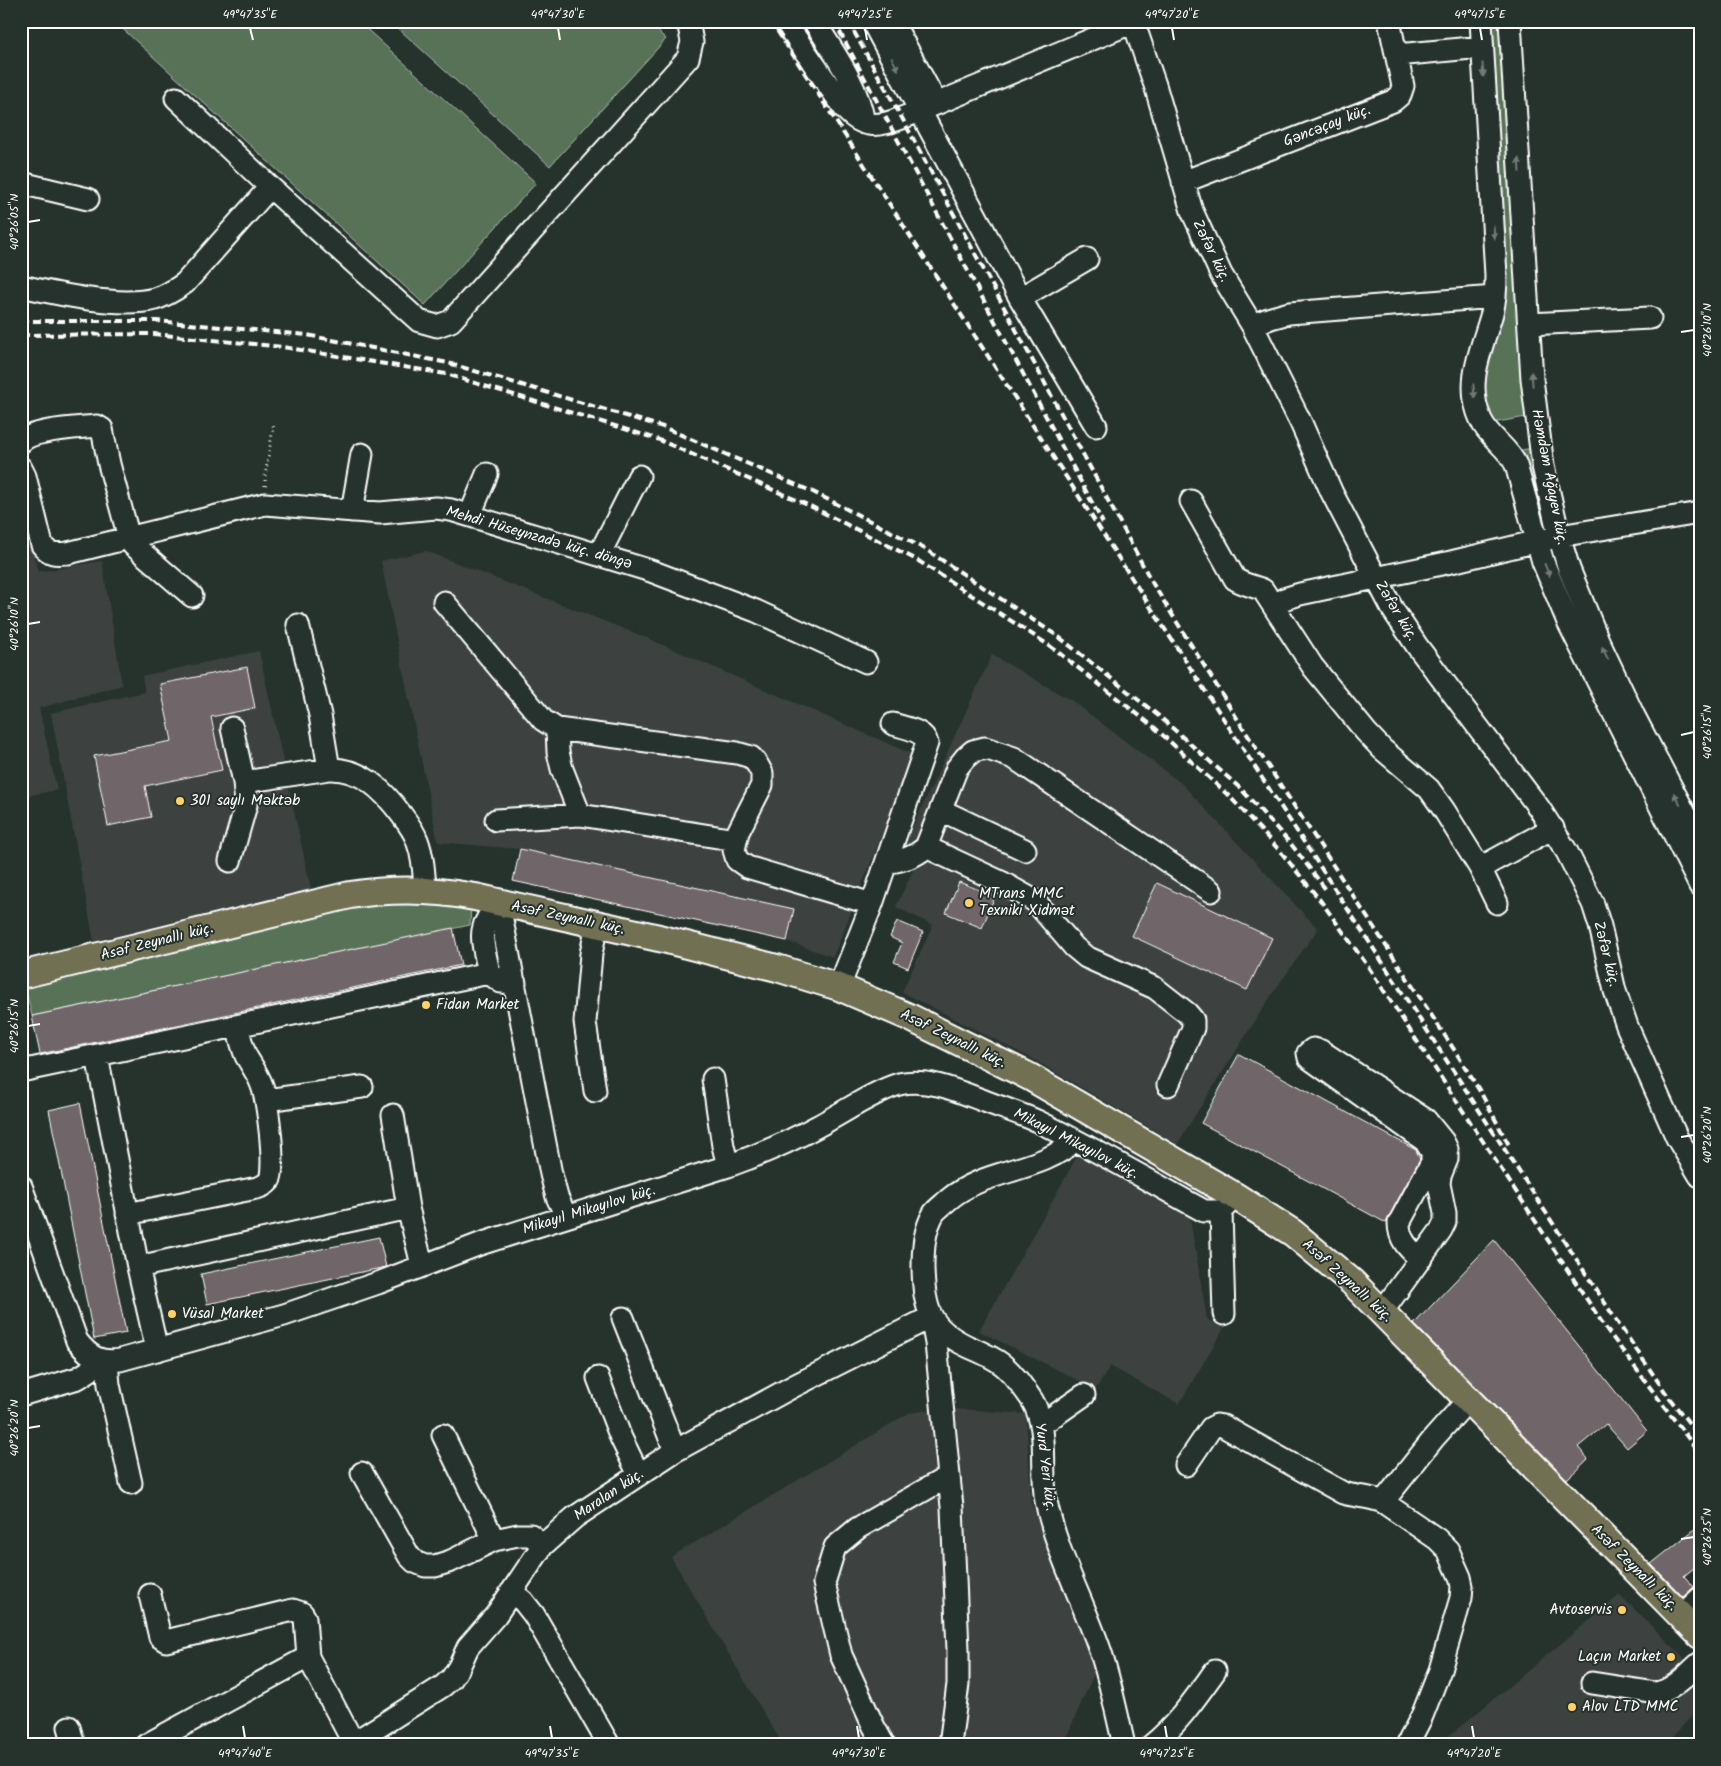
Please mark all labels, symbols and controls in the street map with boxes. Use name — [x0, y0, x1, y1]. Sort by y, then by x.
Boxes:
text: 49°47'35"E — [223, 5, 278, 24]
text: 49°47'30"E — [531, 5, 586, 24]
text: 49°47'25"E — [838, 5, 893, 24]
text: 49°47'20"E — [1145, 5, 1200, 24]
text: 49°47'15"E — [1454, 5, 1507, 24]
one-way arrow — [891, 57, 899, 72]
one-way arrow — [1480, 62, 1488, 78]
street label: Gəncəçay küç. — [1280, 98, 1374, 154]
one-way arrow — [1514, 157, 1522, 173]
text: 40°26'05"N — [5, 194, 24, 250]
street label: Zəfər küç. — [1186, 216, 1236, 286]
one-way arrow — [1490, 224, 1498, 240]
text: 40°26'10"N — [1698, 303, 1717, 357]
one-way arrow — [1528, 371, 1536, 387]
one-way arrow — [1470, 384, 1478, 400]
street label: Həmdəm Ağayev küç. — [1524, 407, 1574, 547]
street label: Mehdi Hüseynzadə küç. döngə — [443, 500, 635, 576]
one-way arrow — [1543, 563, 1551, 578]
street label: Zəfər küç. — [1368, 576, 1424, 646]
text: 40°26'10"N — [5, 597, 24, 651]
one-way arrow — [1600, 646, 1608, 660]
text: 40°26'15"N — [1698, 705, 1717, 759]
place label: 301 saylı Məktəb — [190, 789, 300, 813]
one-way arrow — [1673, 791, 1681, 806]
marker: 301 saylı Məktəb — [174, 795, 186, 807]
place label: MTrans MMC Texniki Xidmət — [979, 882, 1075, 923]
street label: Asəf Zeynallı küç. — [509, 894, 627, 942]
marker: MTrans MMC Texniki Xidmət — [963, 897, 975, 909]
street label: Asəf Zeynallı küç. — [98, 916, 216, 968]
street label: Zəfər küç. — [1586, 919, 1626, 989]
place label: Fidan Market — [436, 993, 520, 1017]
text: 40°26'15"N — [5, 999, 24, 1053]
marker: Fidan Market — [420, 999, 432, 1011]
street label: Asəf Zeynallı küç. — [896, 1003, 1010, 1075]
street label: Mikayıl Mikayılov küç. — [1009, 1102, 1143, 1186]
text: 40°26'20"N — [1698, 1106, 1717, 1164]
street label: Mikayıl Mikayılov küç. — [520, 1178, 658, 1242]
street label: Asəf Zeynallı küç. — [1296, 1233, 1398, 1329]
place label: Vüsal Market — [182, 1302, 264, 1326]
marker: Vüsal Market — [166, 1308, 178, 1320]
text: 40°26'20"N — [5, 1399, 24, 1457]
street label: Yurd Yeri küç. — [1028, 1422, 1062, 1512]
street label: Maralan küç. — [569, 1463, 649, 1527]
text: 40°26'25"N — [1698, 1508, 1717, 1566]
street label: Asəf Zeynallı küç. — [1585, 1519, 1683, 1617]
place label: Avtoservis — [1550, 1598, 1613, 1622]
marker: Avtoservis — [1616, 1604, 1628, 1616]
place label: Laçın Market — [1578, 1645, 1661, 1669]
marker: Laçın Market — [1665, 1651, 1677, 1663]
place label: Alov LTD MMC — [1582, 1695, 1679, 1719]
marker: Alov LTD MMC — [1566, 1701, 1578, 1713]
text: 49°47'40"E — [218, 1744, 273, 1763]
text: 49°47'35"E — [525, 1744, 580, 1763]
text: 49°47'30"E — [832, 1744, 887, 1763]
text: 49°47'25"E — [1140, 1744, 1195, 1763]
text: 49°47'20"E — [1447, 1744, 1502, 1763]

